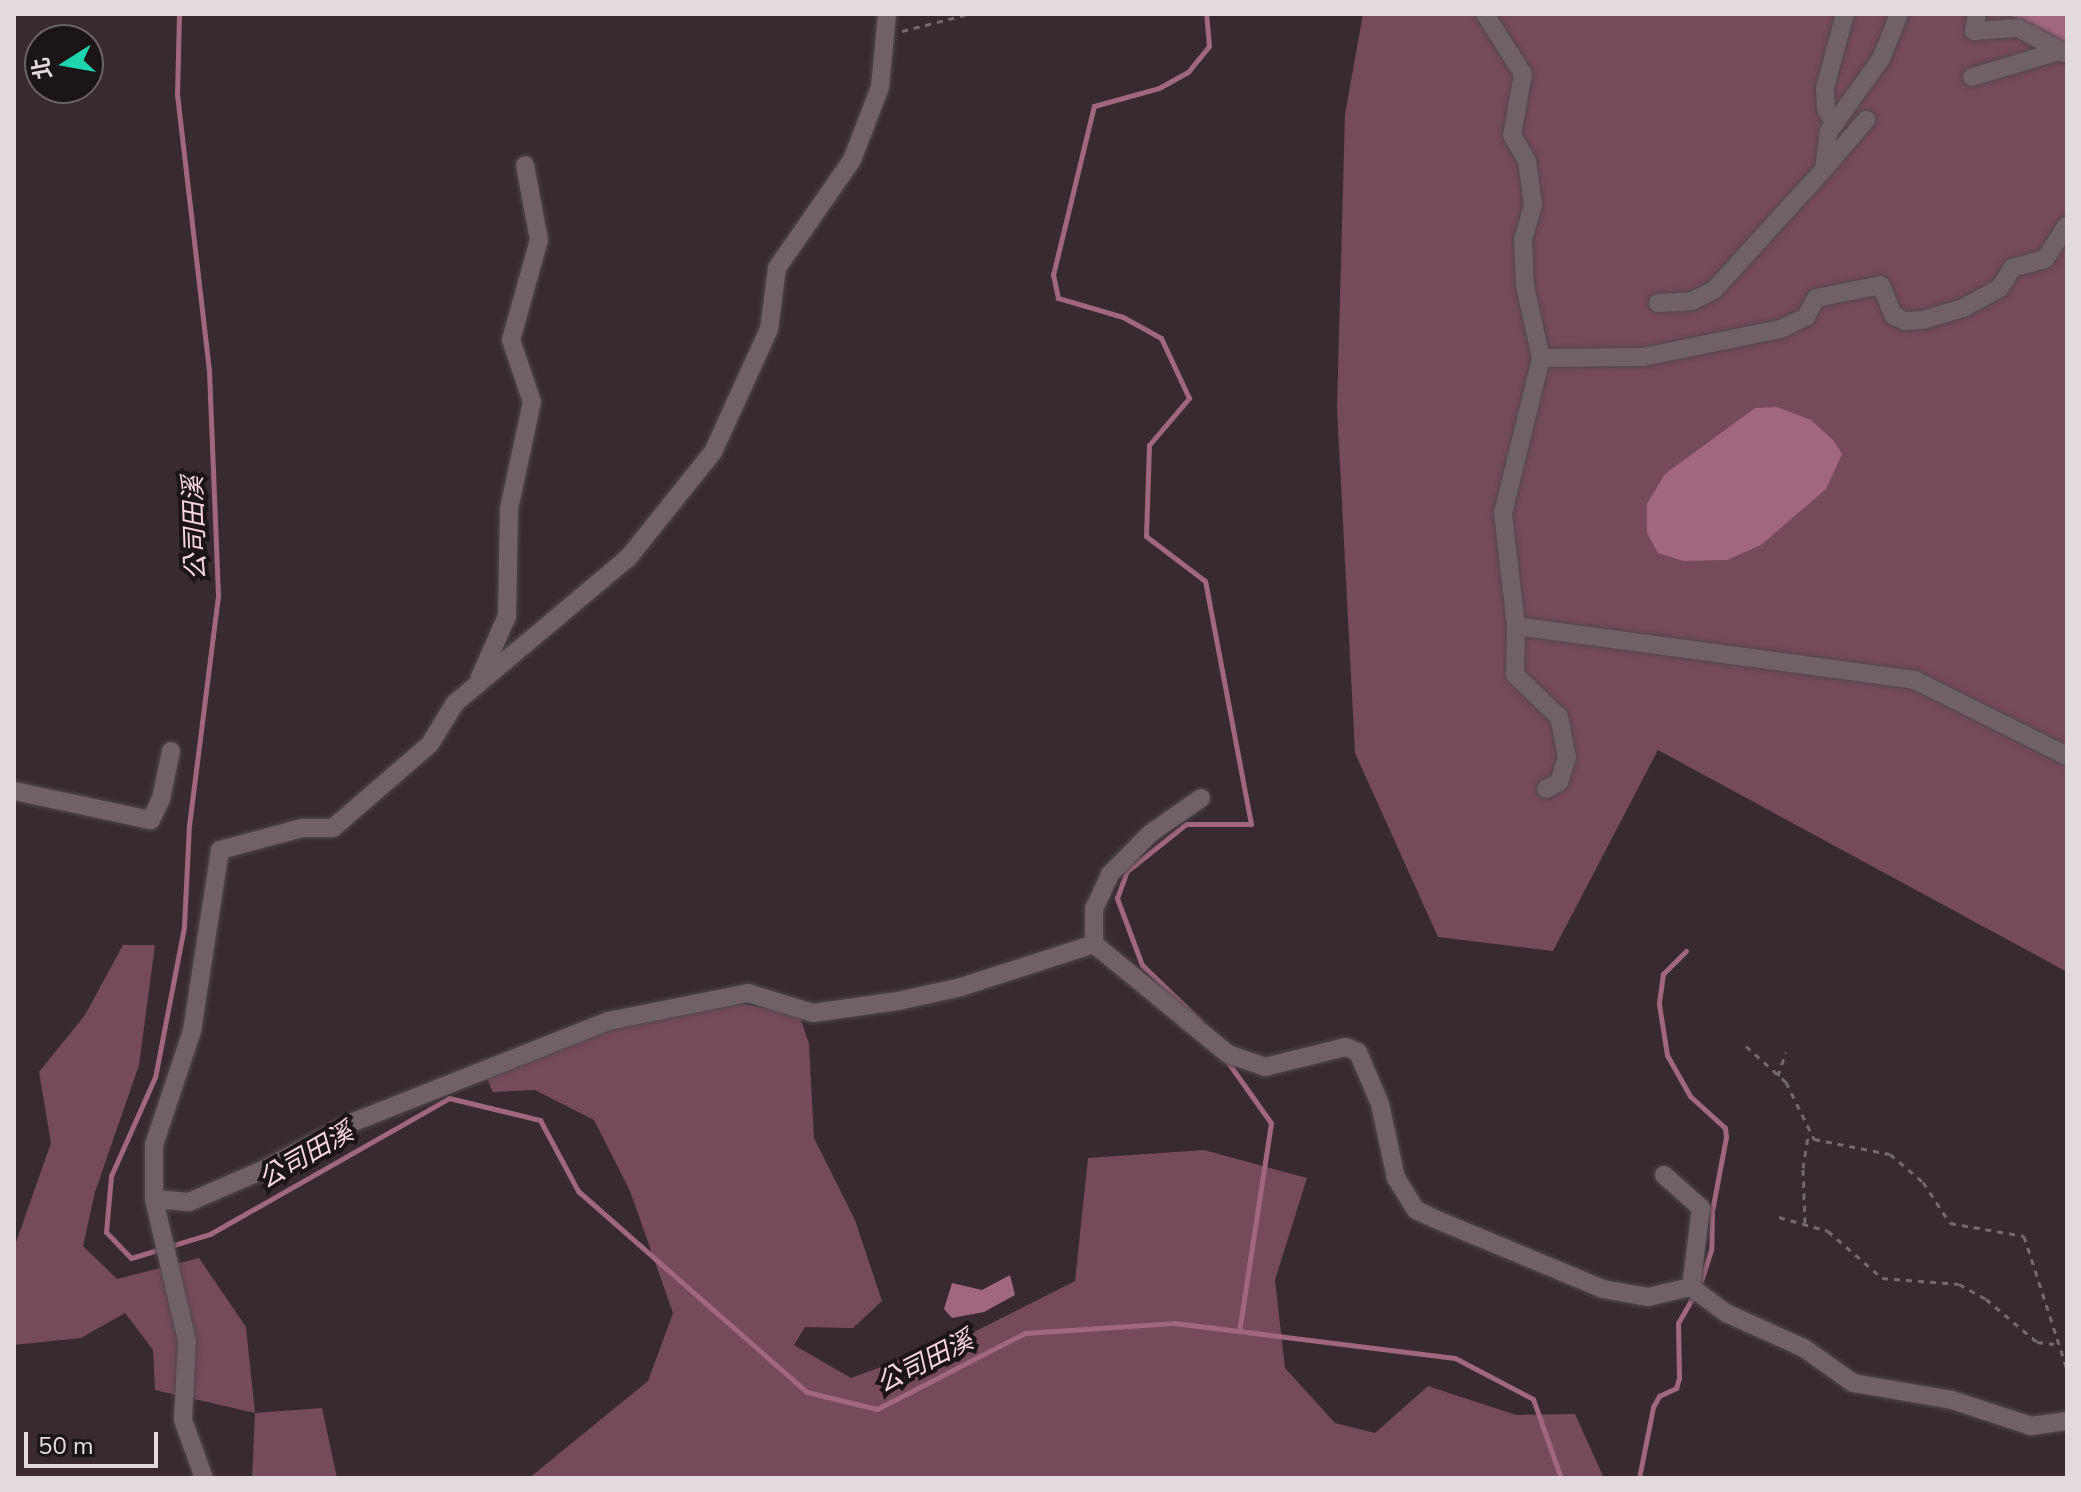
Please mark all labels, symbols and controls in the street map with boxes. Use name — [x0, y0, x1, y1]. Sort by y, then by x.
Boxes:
north arrow — [24, 24, 104, 104]
text: 北 — [26, 55, 59, 82]
water label: 公司田溪 — [178, 475, 212, 581]
water label: 公司田溪 — [253, 1116, 359, 1196]
water label: 公司田溪 — [872, 1324, 978, 1400]
scale bar — [28, 1416, 162, 1466]
text: 50 m — [38, 1430, 94, 1462]

